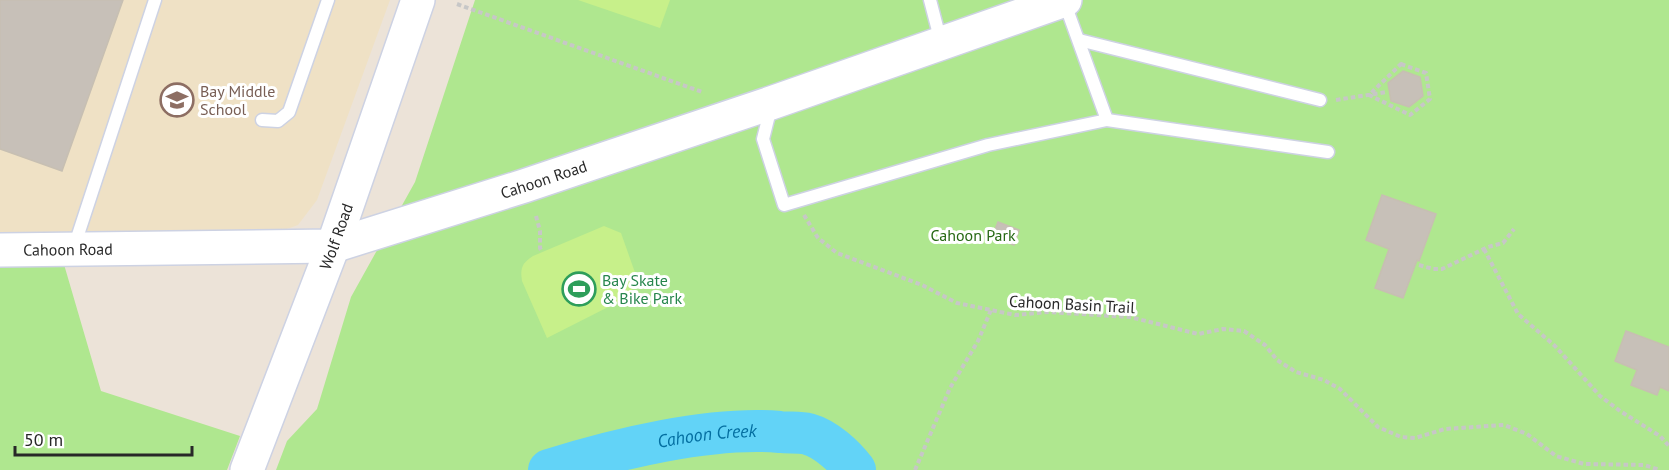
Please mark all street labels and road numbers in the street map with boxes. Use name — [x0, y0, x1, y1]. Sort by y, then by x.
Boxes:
street label: Cahoon Road — [498, 156, 589, 203]
street label: Wolf Road — [315, 201, 357, 272]
street label: Cahoon Road — [23, 239, 113, 260]
street label: Cahoon Basin Trail — [1009, 291, 1136, 317]

